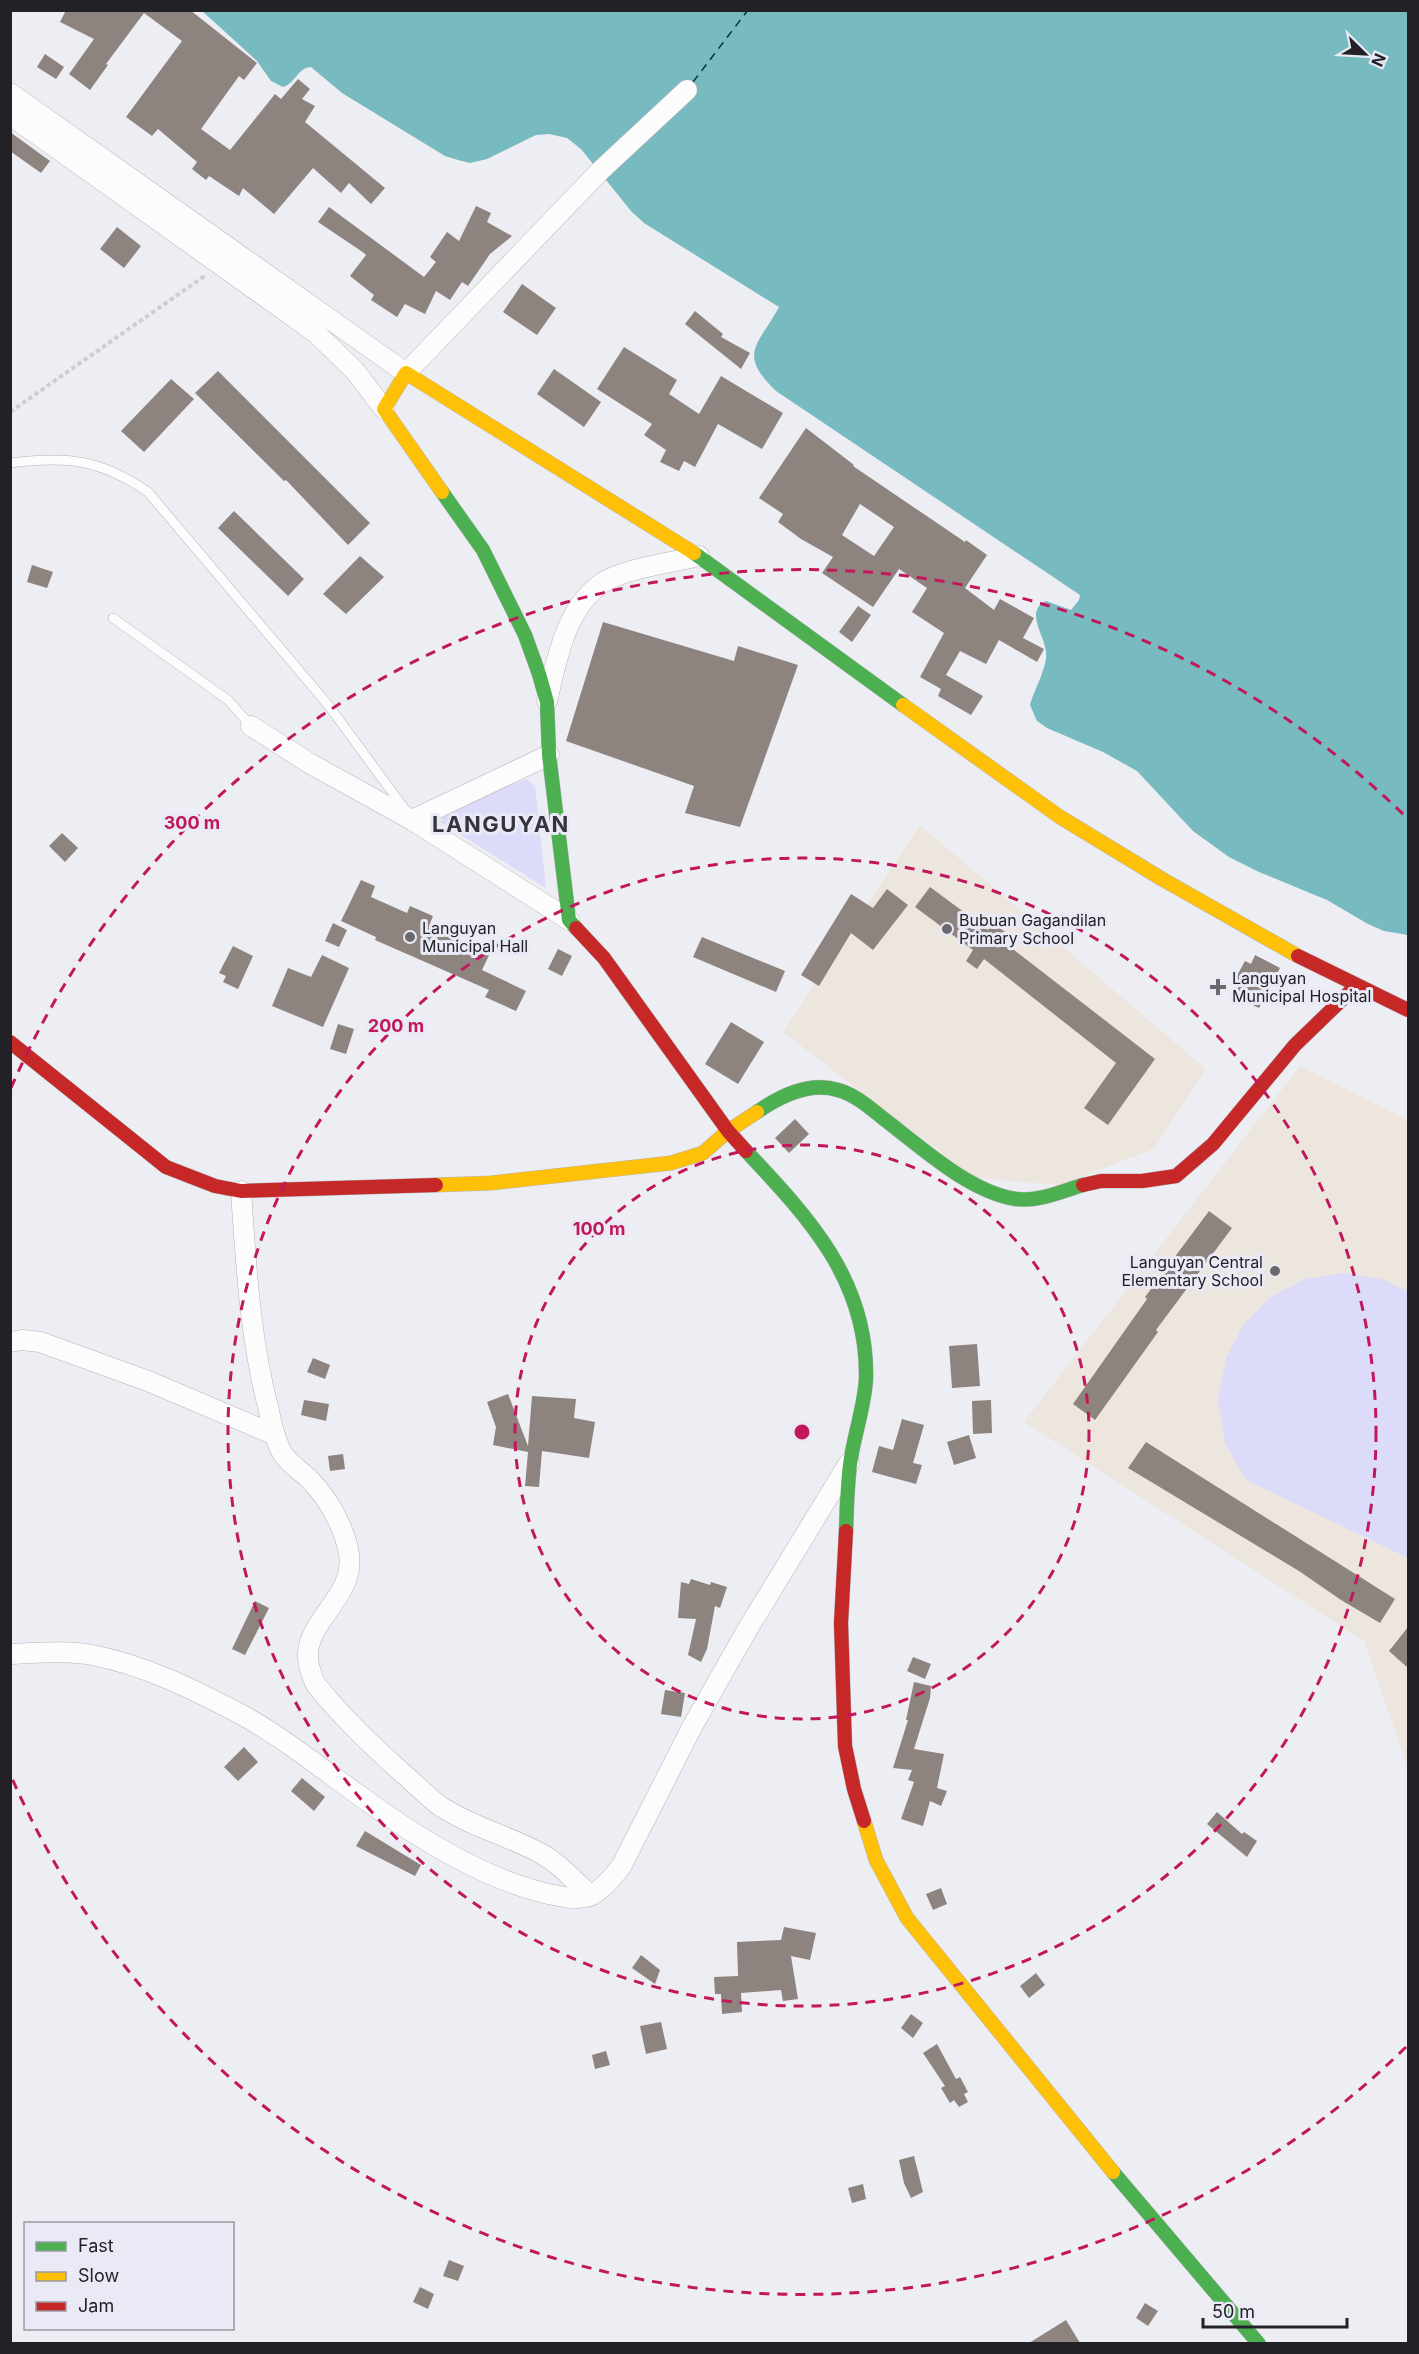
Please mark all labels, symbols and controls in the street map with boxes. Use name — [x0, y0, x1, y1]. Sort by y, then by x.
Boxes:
north arrow — [1335, 24, 1395, 84]
text: N — [1367, 50, 1390, 70]
district label: LANGUYAN — [432, 811, 570, 837]
text: 300 m — [164, 812, 220, 833]
place label: Bubuan Gagandilan Primary School — [959, 910, 1106, 948]
place label: Languyan Municipal Hall — [422, 918, 528, 956]
marker: Bubuan Gagandilan Primary School — [940, 922, 954, 936]
marker: Languyan Municipal Hall — [403, 930, 417, 944]
place label: Languyan Municipal Hospital — [1232, 968, 1371, 1006]
marker: Languyan Municipal Hospital — [1209, 978, 1227, 996]
text: 200 m — [368, 1015, 424, 1036]
text: 100 m — [573, 1218, 625, 1239]
place label: Languyan Central Elementary School — [1121, 1252, 1263, 1290]
marker: Languyan Central Elementary School — [1268, 1264, 1282, 1278]
centre of rings — [792, 1422, 812, 1442]
legend — [24, 2222, 234, 2330]
text: Fast — [78, 2235, 114, 2256]
text: Slow — [78, 2265, 119, 2286]
scale bar — [1203, 2291, 1347, 2329]
text: Jam — [78, 2295, 114, 2316]
text: 50 m — [1212, 2301, 1255, 2322]

